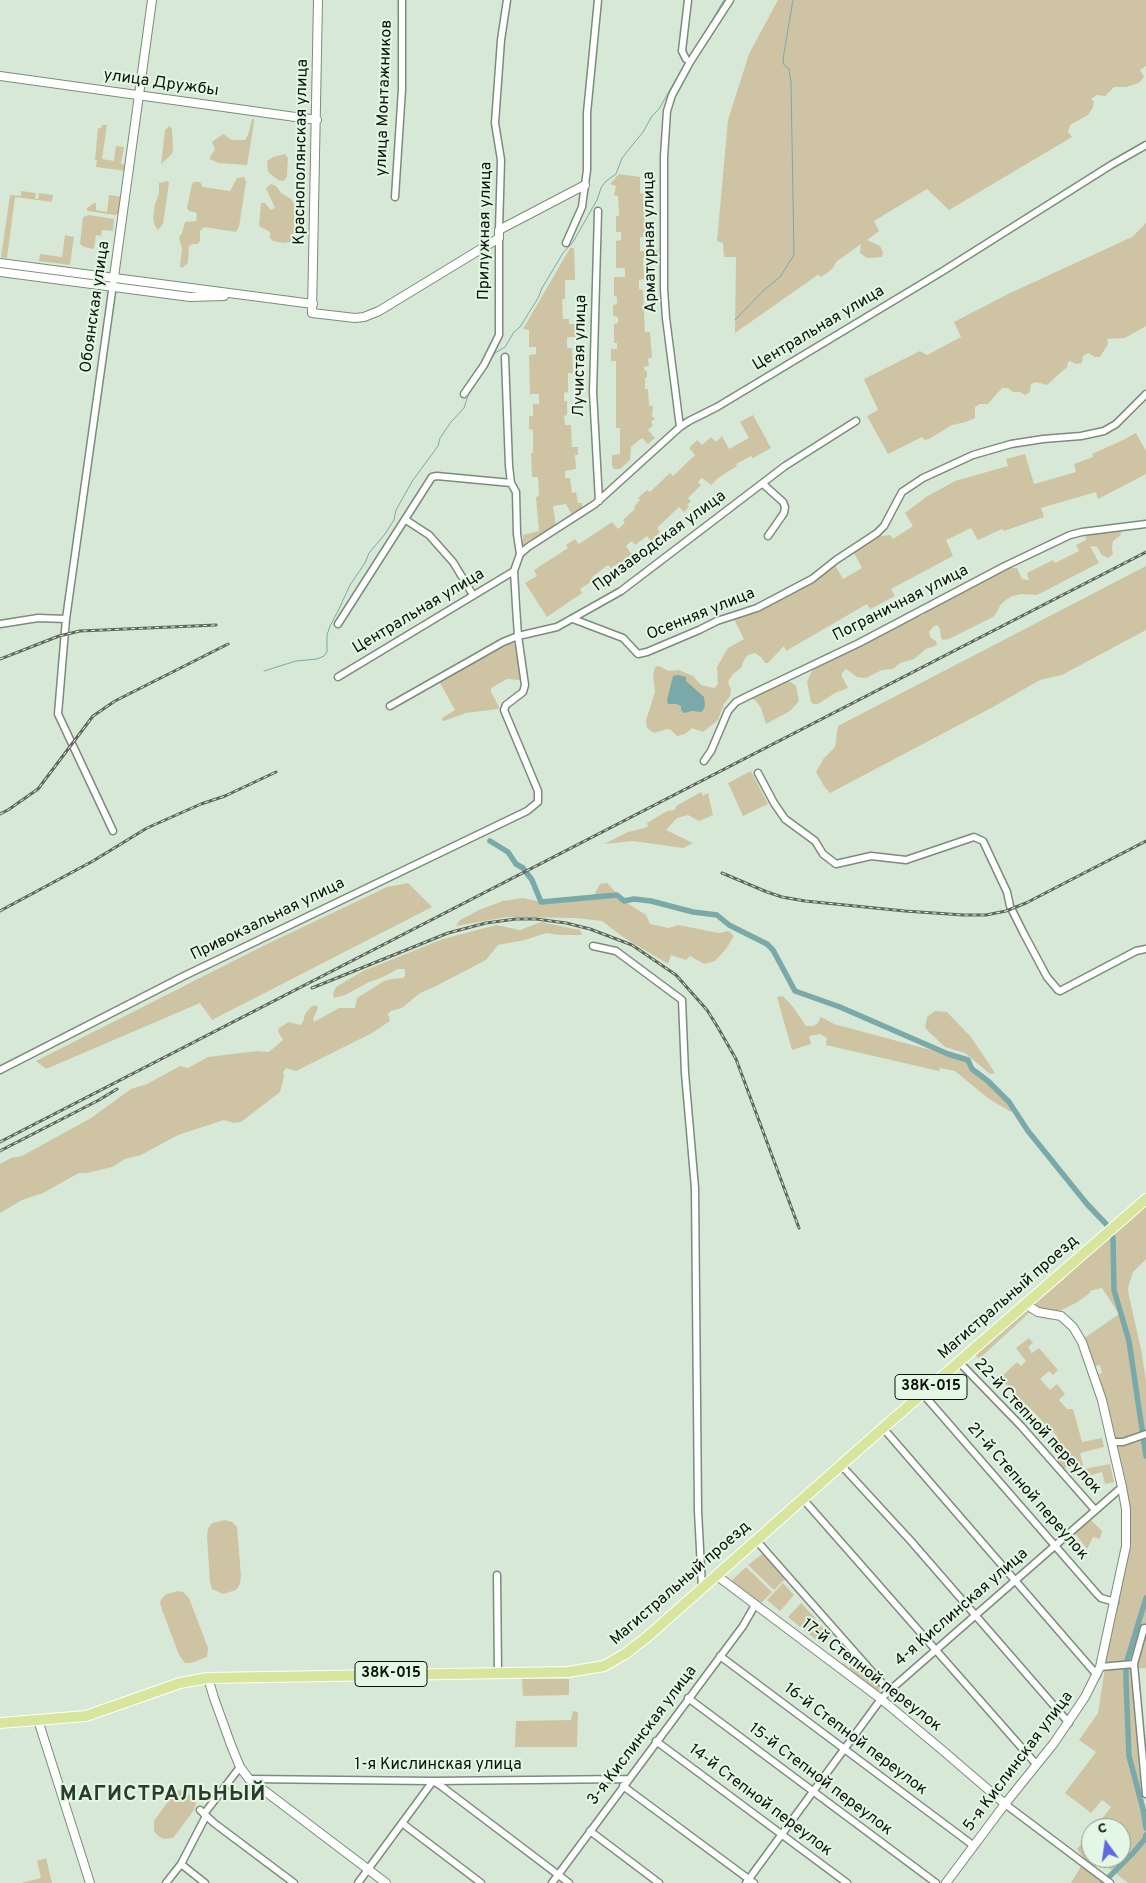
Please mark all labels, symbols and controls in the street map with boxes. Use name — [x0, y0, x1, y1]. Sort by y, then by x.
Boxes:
street label: улица Монтажников — [373, 19, 397, 177]
street label: Краснополянская улица — [291, 59, 313, 245]
street label: улица Дружбы — [102, 66, 220, 102]
street label: Прилужная улица — [475, 162, 497, 300]
street label: Арматурная улица — [640, 171, 662, 313]
street label: Обоянская улица — [77, 240, 115, 374]
street label: Центральная улица — [750, 282, 888, 376]
street label: Лучистая улица — [570, 295, 592, 417]
street label: Призаводская улица — [590, 487, 730, 597]
street label: Пограничная улица — [830, 561, 972, 647]
street label: Центральная улица — [350, 565, 488, 659]
street label: Осенняя улица — [644, 585, 758, 645]
street label: Привокзальная улица — [188, 874, 348, 966]
street label: Магистральный проезд — [935, 1232, 1083, 1364]
street label: 22-й Степной переулок — [969, 1355, 1105, 1499]
road number: 38К-015 — [895, 1374, 967, 1400]
street label: 21-й Степной переулок — [962, 1419, 1092, 1565]
street label: Магистральный проезд — [607, 1518, 755, 1650]
street label: 4-я Кислинская улица — [891, 1545, 1033, 1671]
street label: 17-й Степной переулок — [797, 1615, 945, 1737]
road number: 38К-015 — [355, 1662, 427, 1686]
street label: 3-я Кислинская улица — [584, 1662, 702, 1810]
street label: 16-й Степной переулок — [780, 1680, 930, 1800]
street label: 5-я Кислинская улица — [960, 1688, 1078, 1836]
street label: 15-й Степной переулок — [744, 1720, 896, 1840]
street label: 14-й Степной переулок — [684, 1741, 836, 1861]
street label: 1-я Кислинская улица — [354, 1756, 522, 1776]
district label: МАГИСТРАЛЬНЫЙ — [58, 1783, 268, 1809]
north arrow — [1081, 1818, 1131, 1868]
text: С — [1096, 1820, 1109, 1838]

